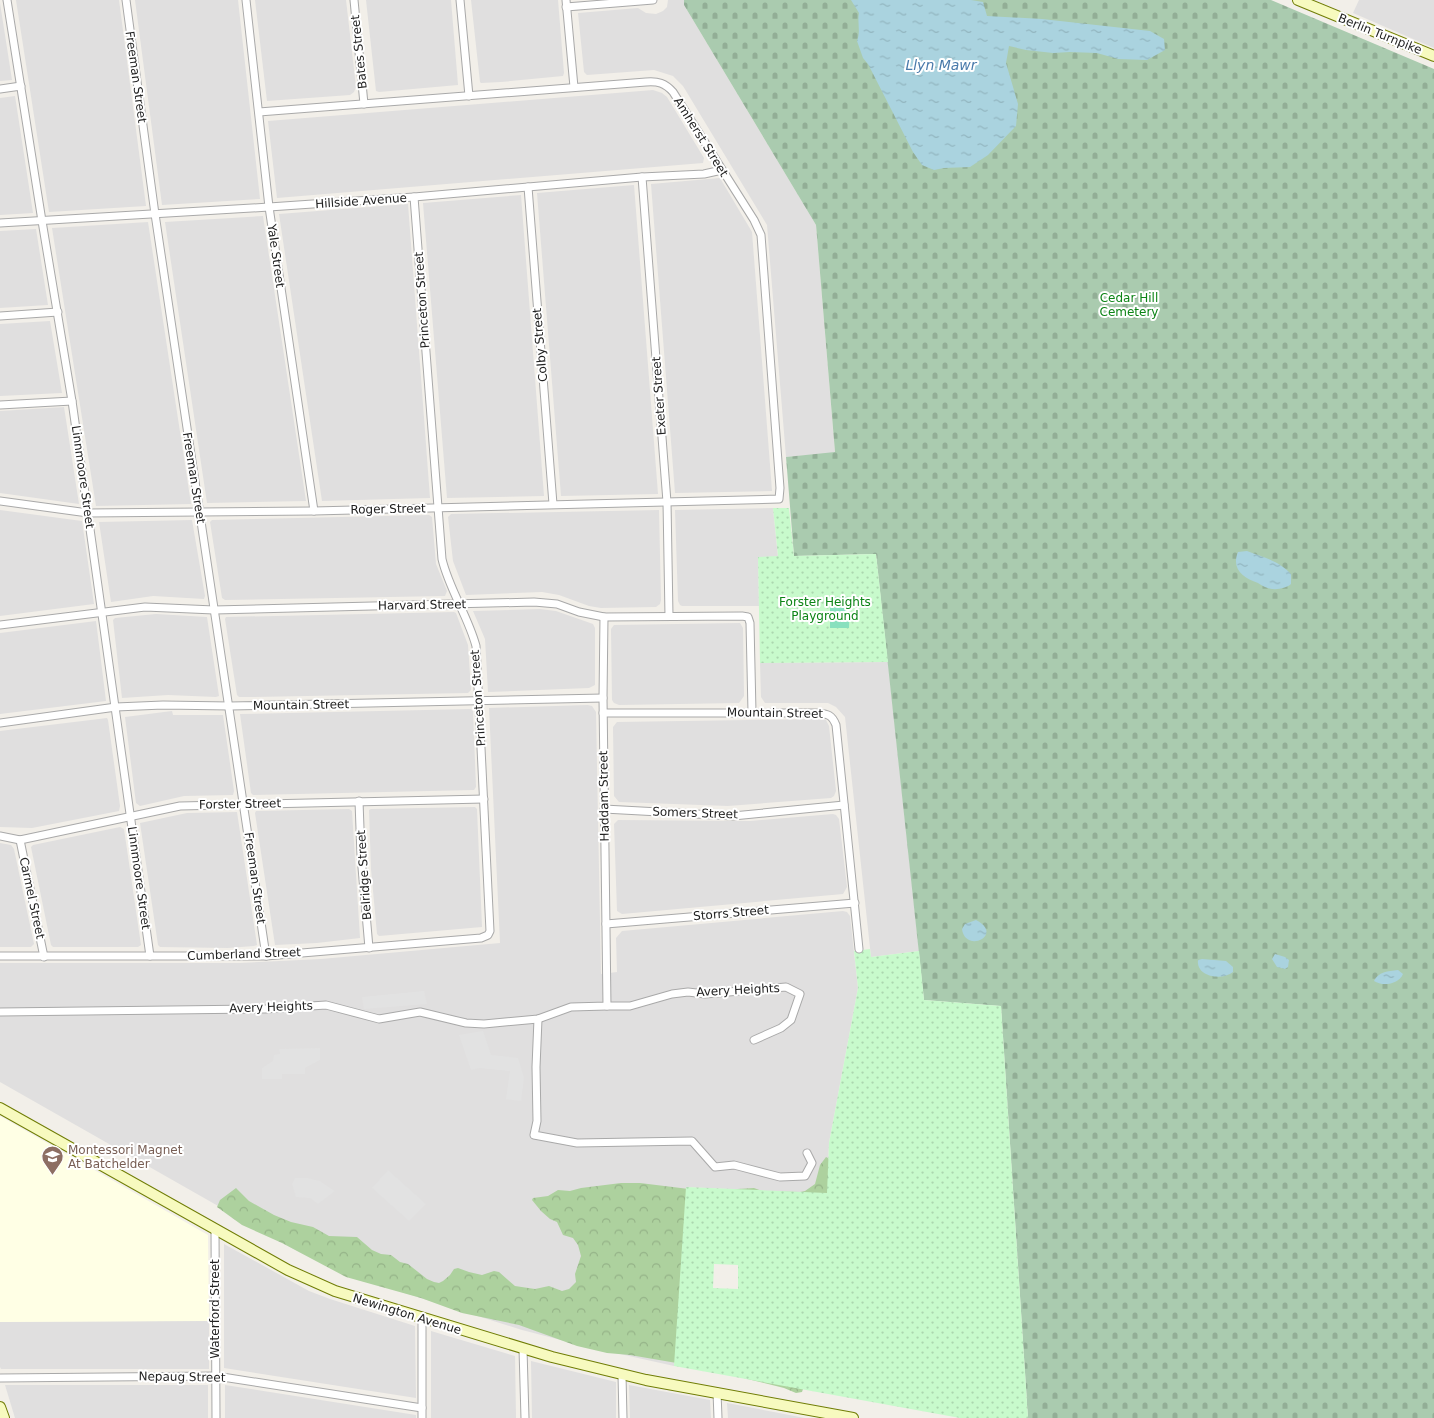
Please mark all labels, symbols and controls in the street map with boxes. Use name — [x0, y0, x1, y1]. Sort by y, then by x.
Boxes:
street label: Berlin Turnpike — [1336, 11, 1424, 57]
street label: Bates Street — [348, 14, 370, 90]
street label: Freeman Street — [123, 30, 149, 124]
water label: Llyn Mawr — [905, 57, 978, 73]
street label: Amherst Street — [671, 95, 731, 180]
street label: Hillside Avenue — [315, 191, 407, 211]
street label: Yale Street — [264, 222, 287, 289]
street label: Princeton Street — [412, 251, 432, 349]
park label: Cedar Hill Cemetery — [1100, 291, 1158, 319]
street label: Colby Street — [530, 307, 550, 383]
street label: Exeter Street — [649, 356, 669, 436]
street label: Linnmoore Street — [69, 425, 97, 530]
street label: Freeman Street — [180, 431, 208, 525]
street label: Roger Street — [350, 501, 426, 517]
park label: Forster Heights Playground — [779, 595, 871, 623]
street label: Harvard Street — [378, 597, 467, 613]
street label: Princeton Street — [468, 649, 488, 747]
street label: Mountain Street — [253, 697, 349, 713]
street label: Mountain Street — [727, 705, 823, 721]
street label: Haddam Street — [596, 750, 612, 842]
street label: Forster Street — [199, 796, 282, 812]
street label: Somers Street — [652, 805, 738, 821]
street label: Linnmoore Street — [125, 826, 153, 931]
street label: Belridge Street — [354, 829, 374, 920]
street label: Freeman Street — [242, 831, 268, 925]
street label: Carmel Street — [17, 856, 48, 940]
street label: Storrs Street — [693, 903, 770, 923]
street label: Cumberland Street — [187, 945, 301, 963]
street label: Avery Heights — [696, 981, 780, 999]
street label: Avery Heights — [229, 999, 313, 1015]
place label: Montessori Magnet At Batchelder — [68, 1143, 183, 1171]
school or university icon: Montessori Magnet At Batchelder — [40, 1145, 64, 1176]
street label: Waterford Street — [208, 1259, 222, 1359]
street label: Newington Avenue — [351, 1291, 463, 1337]
street label: Nepaug Street — [138, 1369, 226, 1385]

